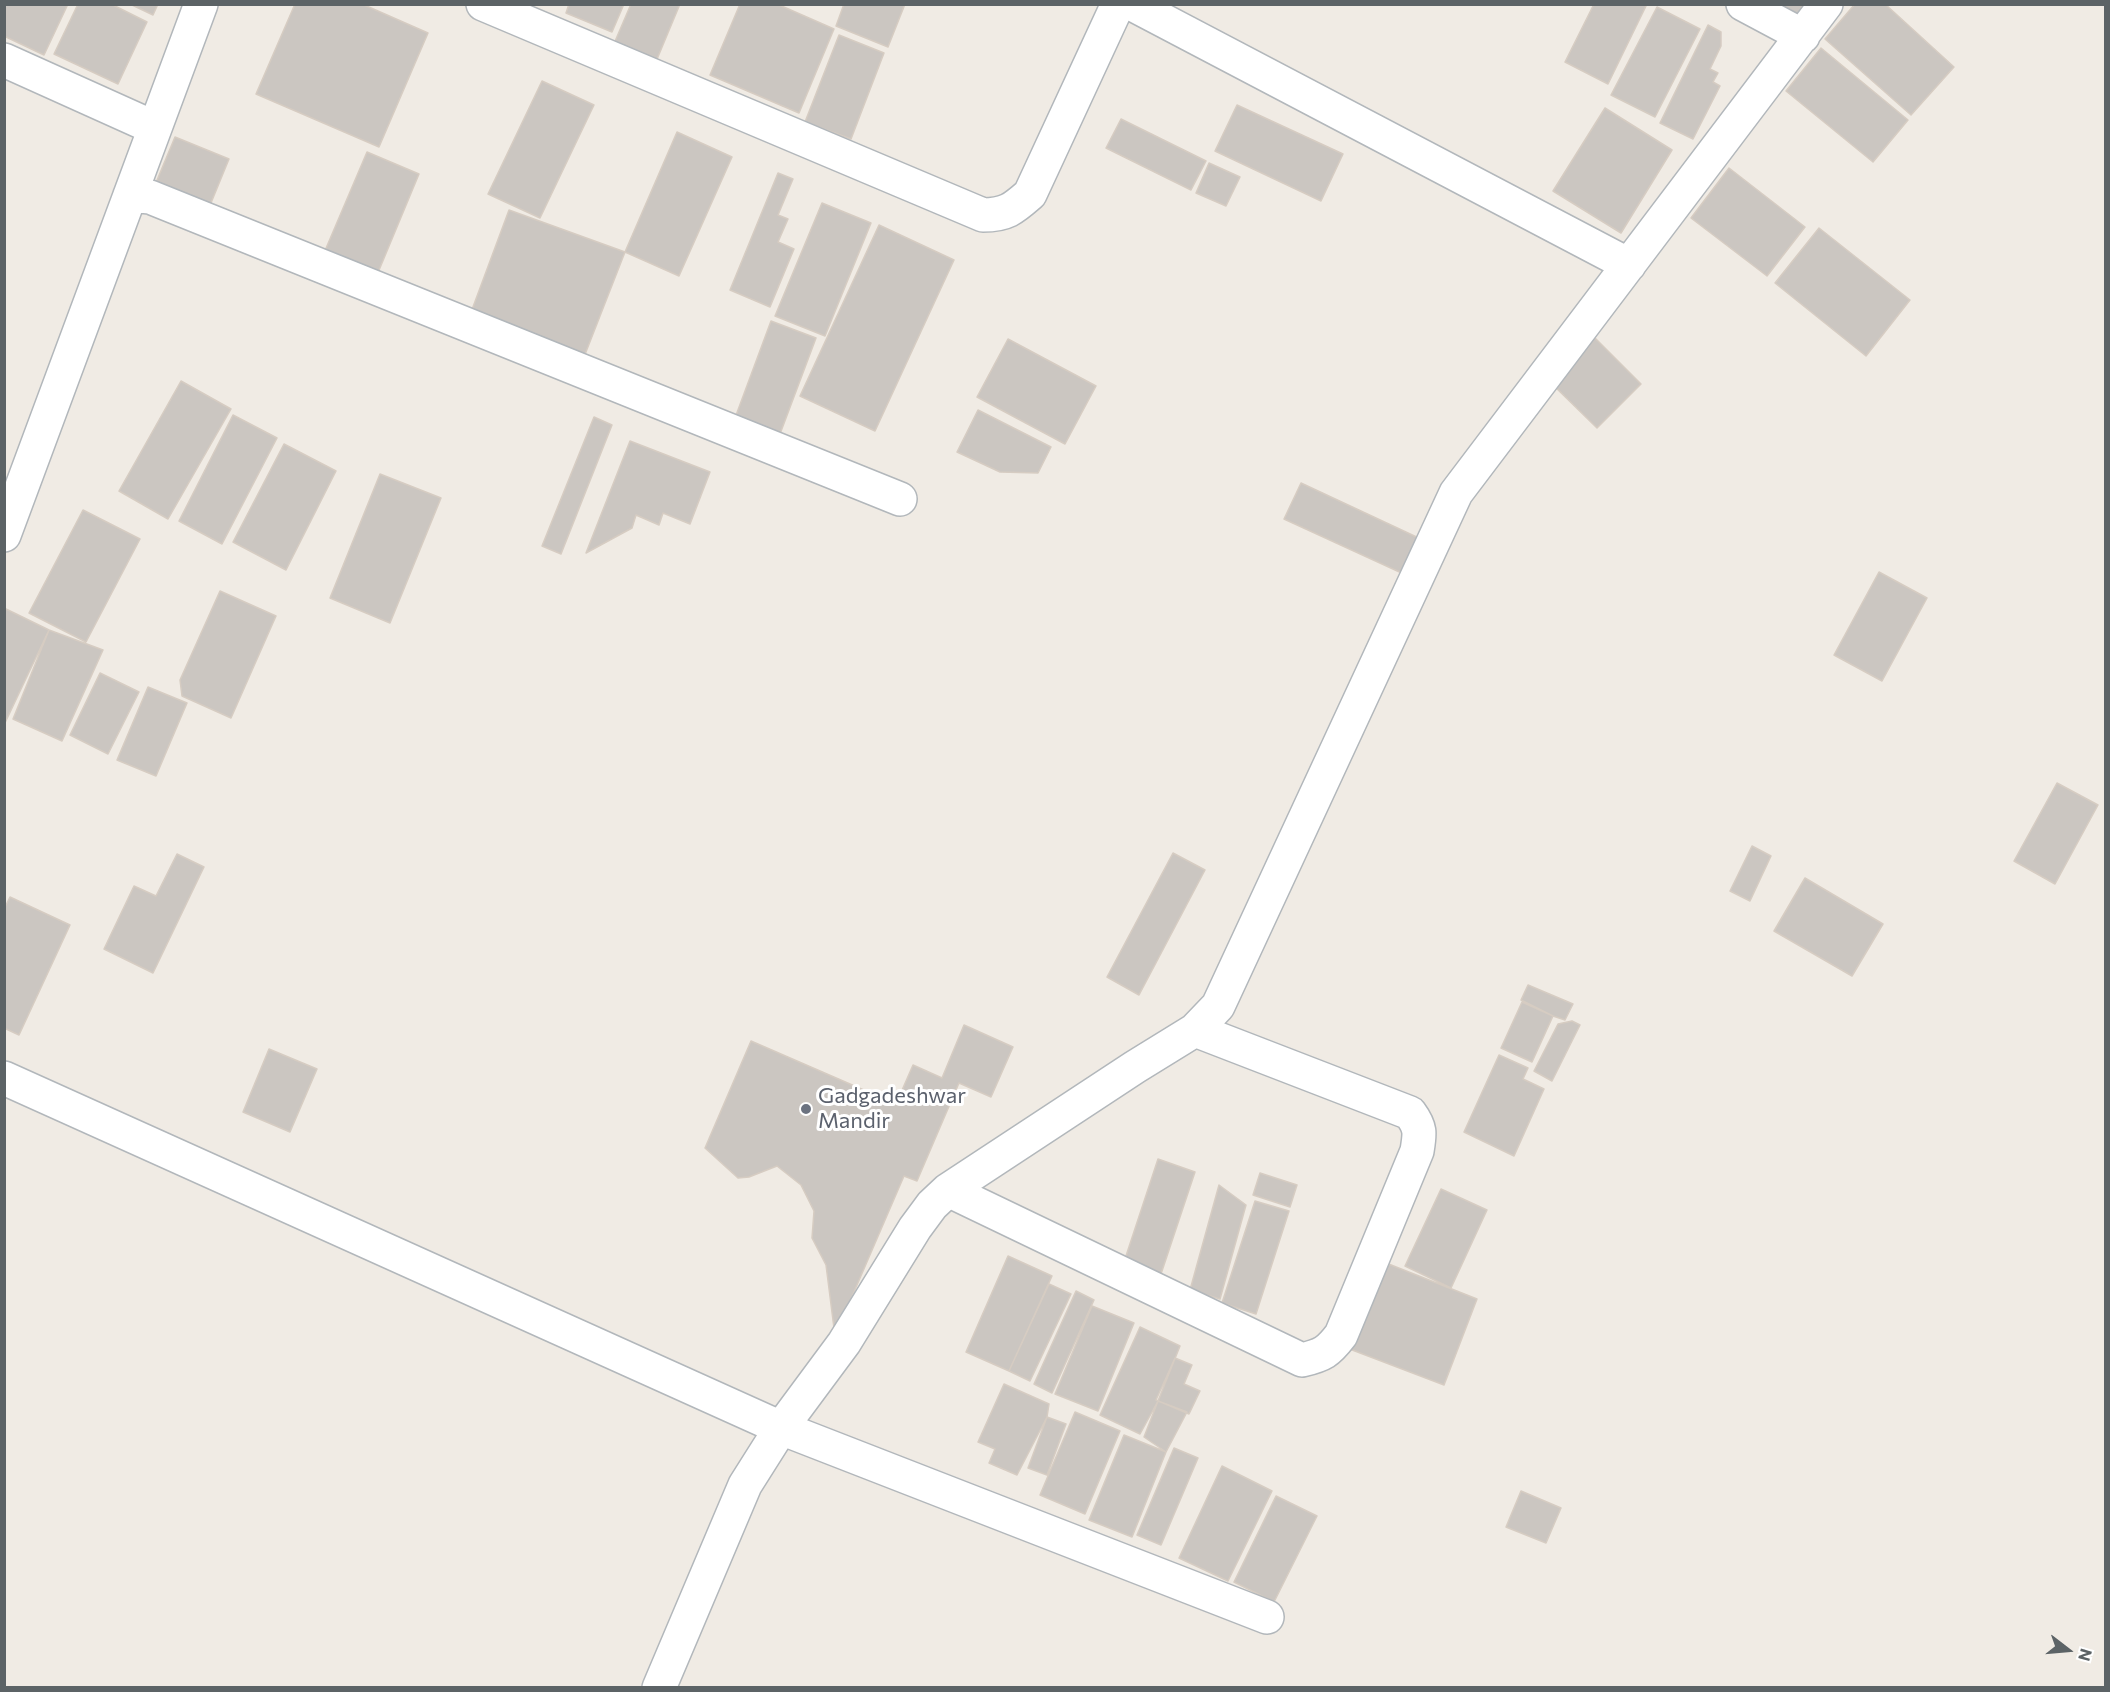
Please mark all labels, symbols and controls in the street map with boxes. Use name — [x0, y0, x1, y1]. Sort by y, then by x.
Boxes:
place label: Gadgadeshwar Mandir — [818, 1083, 966, 1134]
marker: Gadgadeshwar Mandir — [799, 1102, 813, 1116]
north arrow — [2038, 1620, 2098, 1680]
text: N — [2075, 1647, 2097, 1663]

